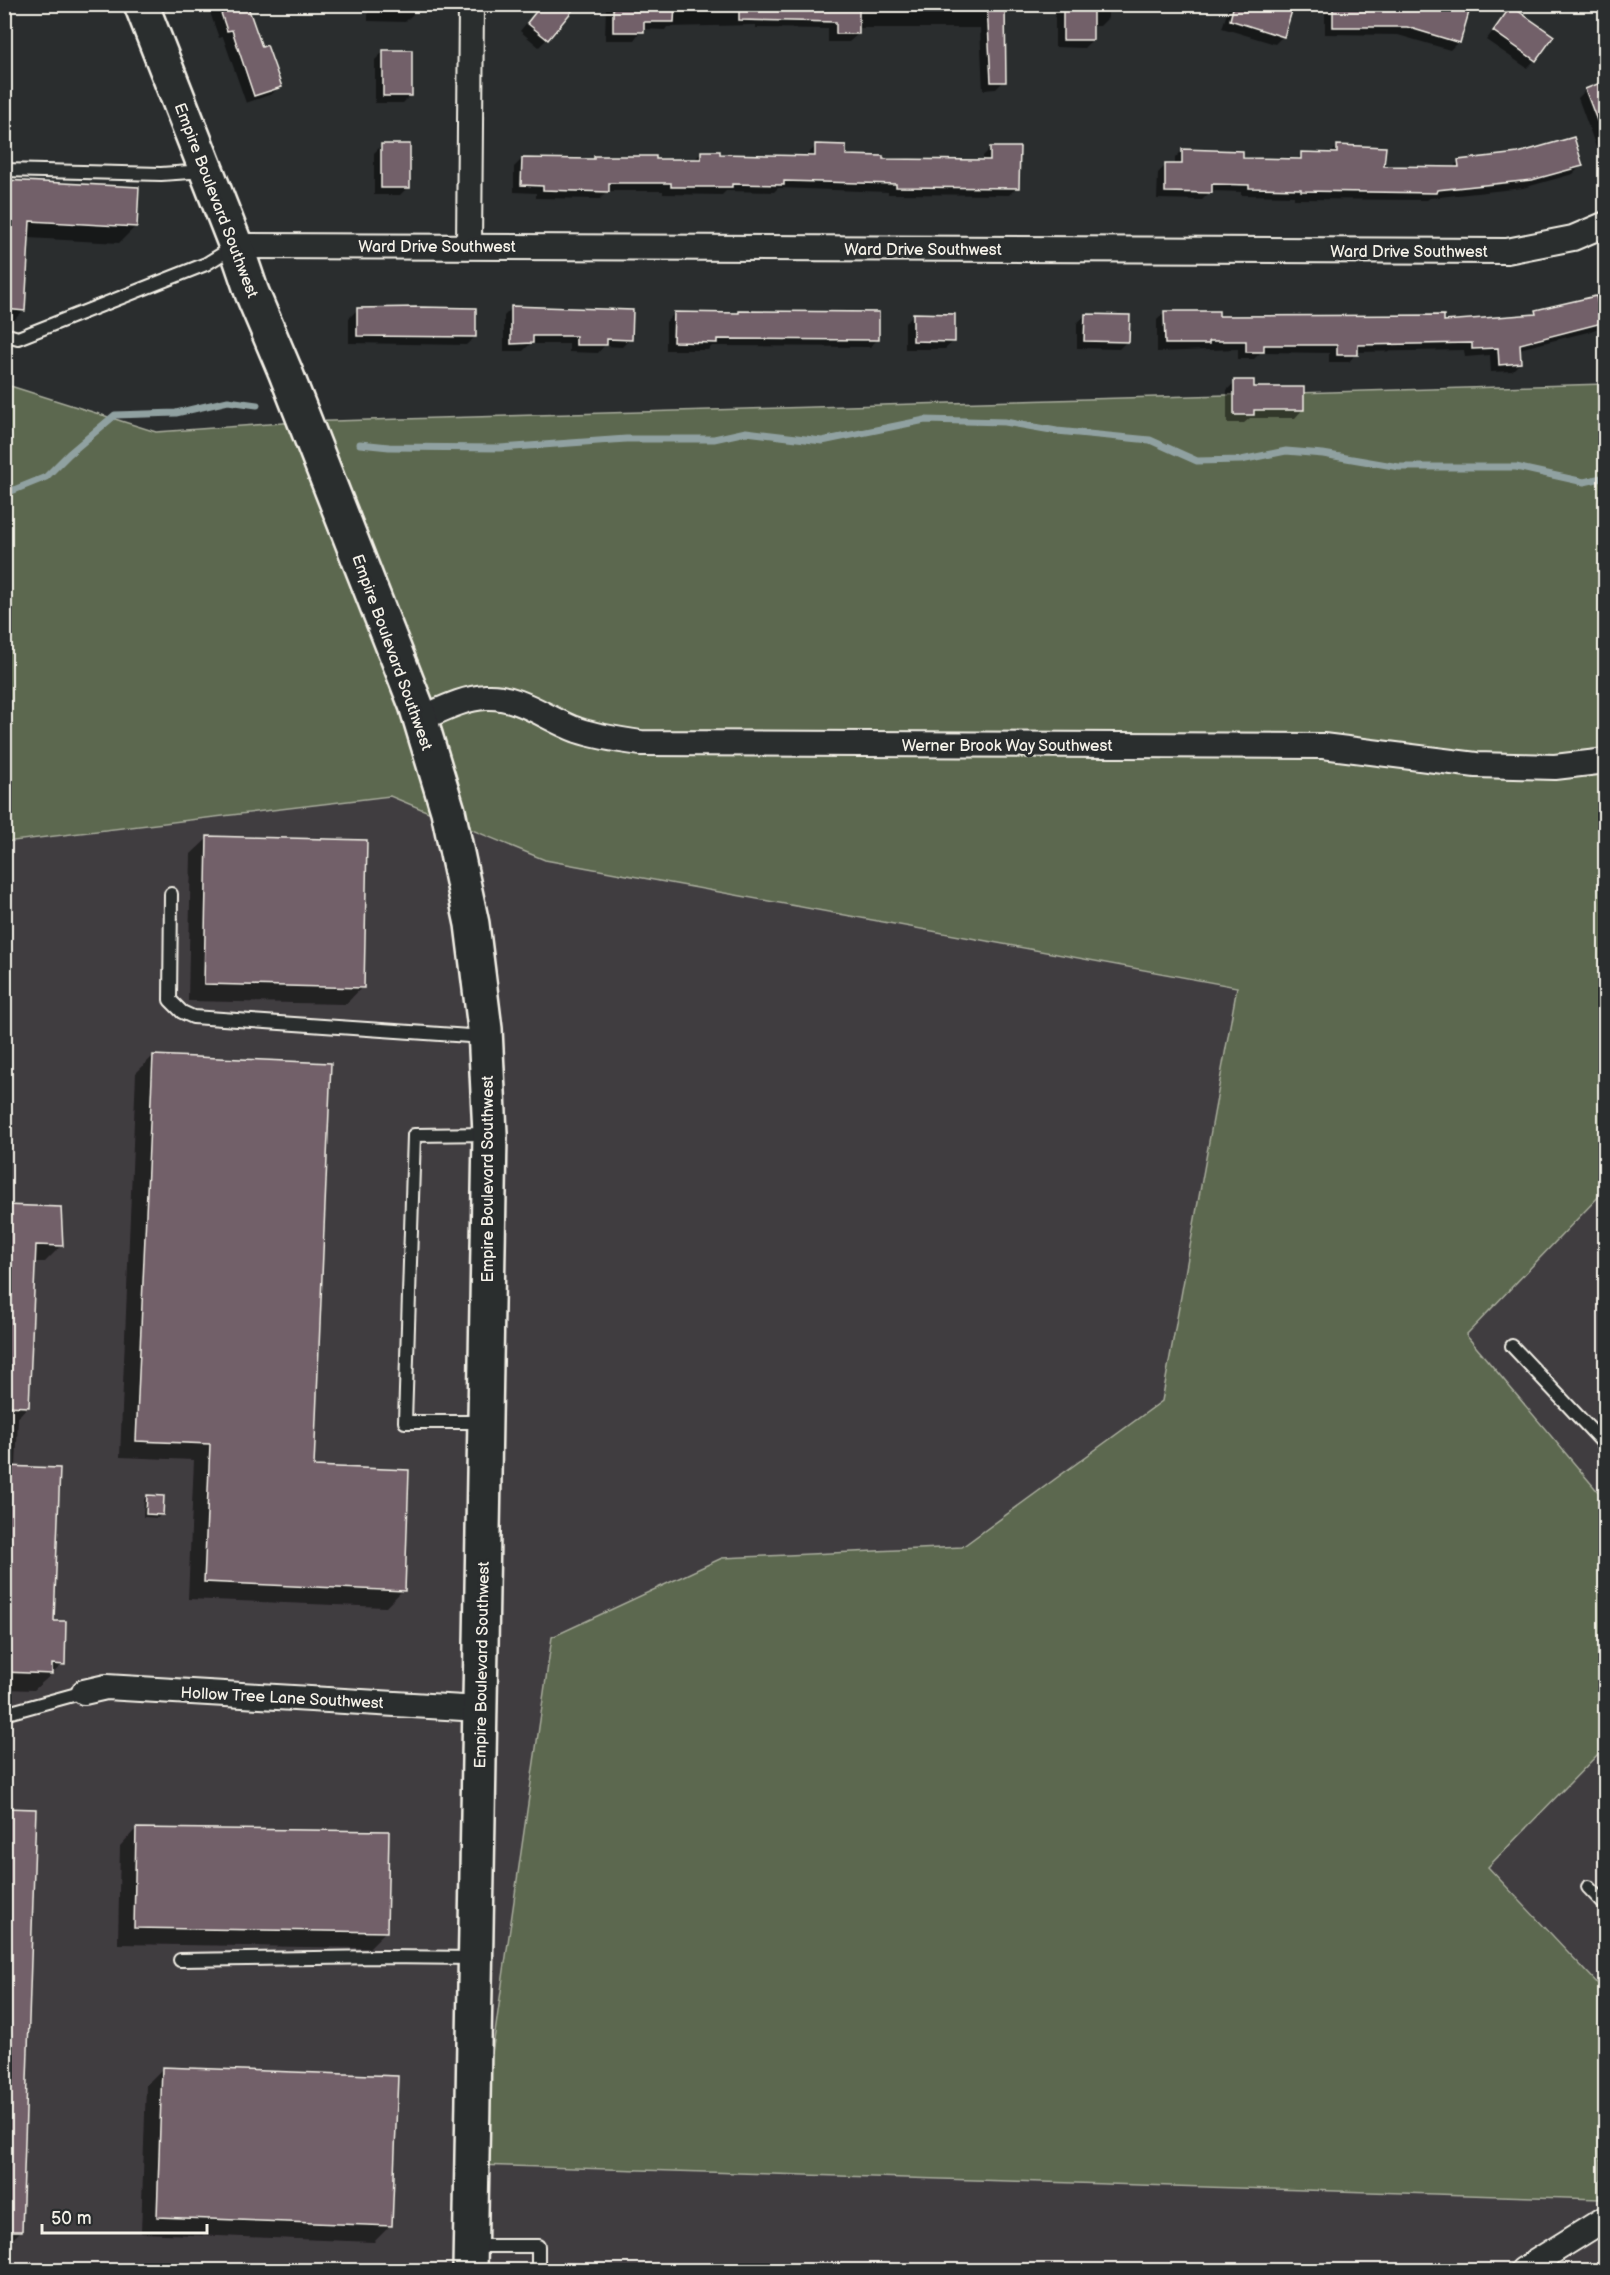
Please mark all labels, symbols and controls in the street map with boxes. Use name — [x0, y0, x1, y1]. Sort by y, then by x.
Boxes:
street label: Empire Boulevard Southwest — [170, 101, 262, 301]
street label: Ward Drive Southwest — [358, 238, 516, 257]
street label: Ward Drive Southwest — [844, 241, 1002, 260]
street label: Ward Drive Southwest — [1330, 243, 1488, 262]
street label: Empire Boulevard Southwest — [347, 552, 436, 753]
street label: Werner Brook Way Southwest — [902, 737, 1112, 756]
street label: Empire Boulevard Southwest — [479, 1075, 498, 1283]
street label: Empire Boulevard Southwest — [471, 1561, 494, 1769]
street label: Hollow Tree Lane Southwest — [180, 1684, 384, 1713]
scale bar — [42, 2197, 207, 2235]
text: 50 m — [51, 2208, 92, 2229]

